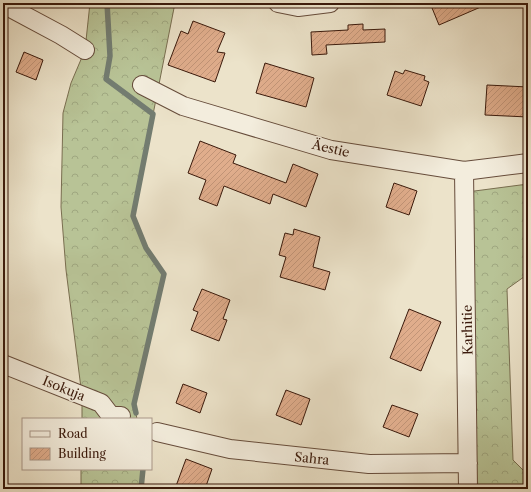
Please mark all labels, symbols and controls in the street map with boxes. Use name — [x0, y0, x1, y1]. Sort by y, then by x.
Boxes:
street label: Äestie — [310, 136, 351, 160]
street label: Karhitie — [459, 305, 475, 355]
street label: Isokuja — [40, 372, 88, 404]
legend — [22, 418, 152, 470]
text: Road — [58, 426, 88, 441]
text: Building — [58, 446, 106, 461]
street label: Sahra — [294, 448, 330, 468]

